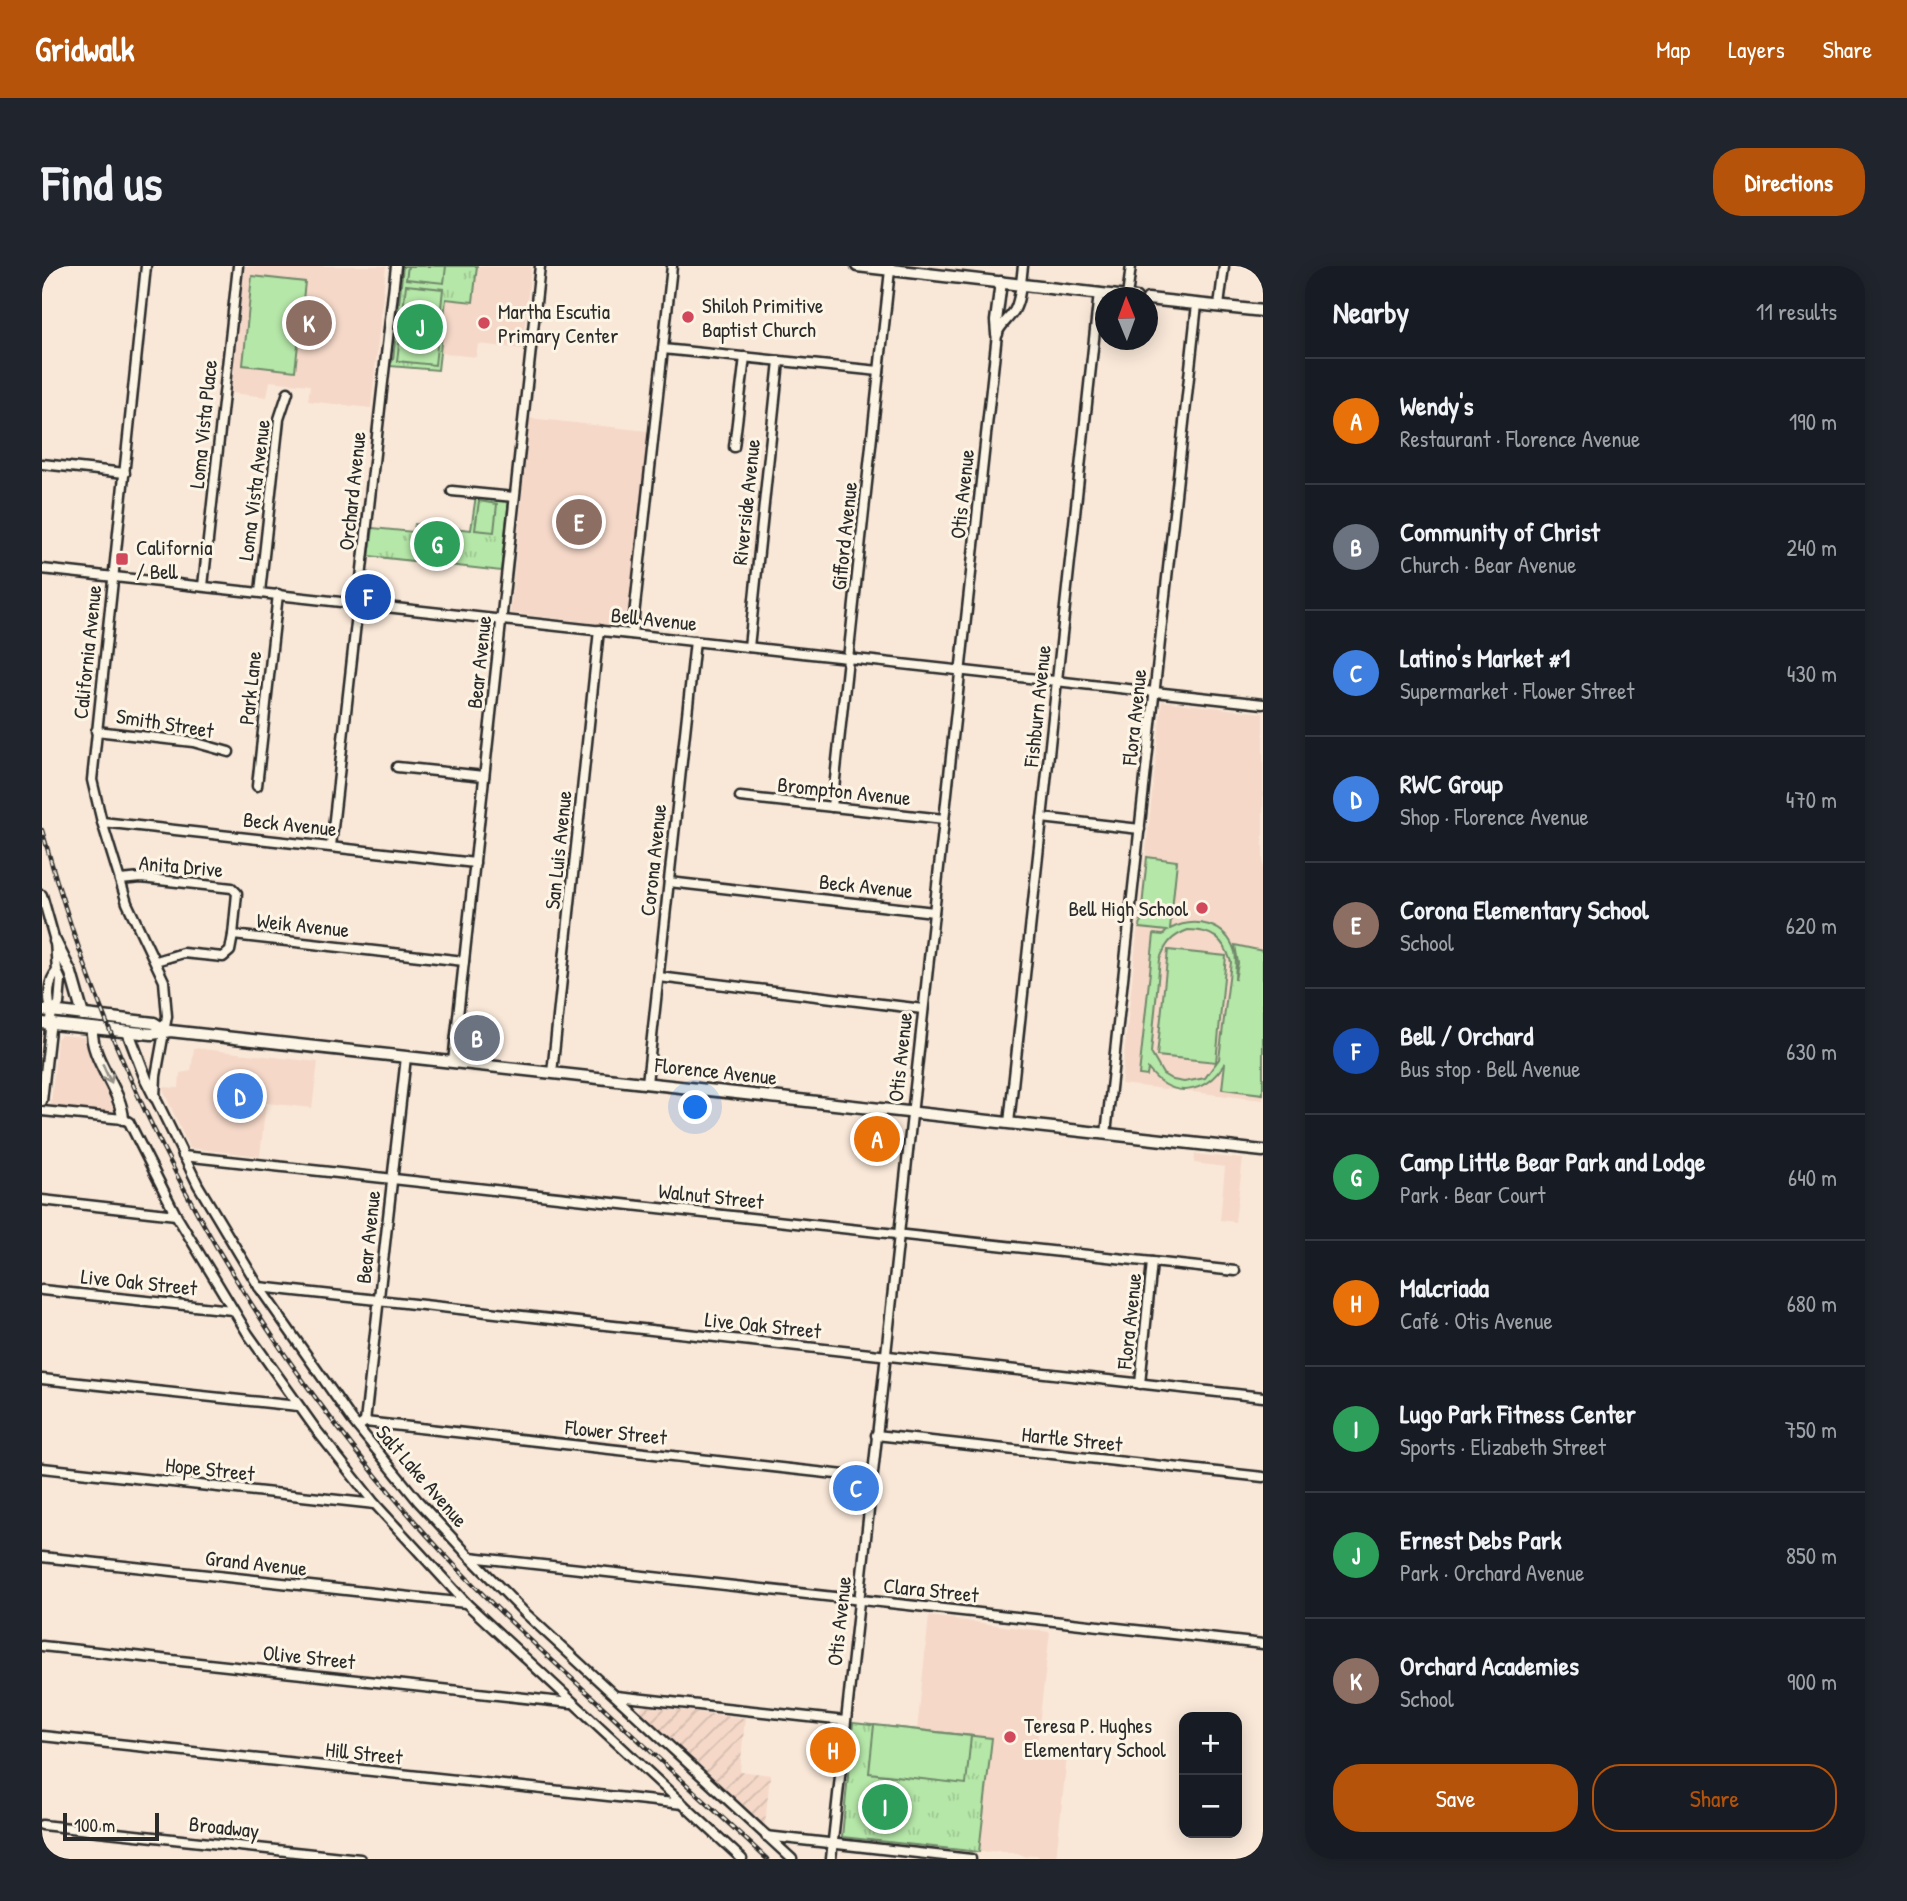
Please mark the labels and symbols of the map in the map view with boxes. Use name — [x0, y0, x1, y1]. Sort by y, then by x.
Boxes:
north arrow — [1095, 287, 1158, 350]
place label: Shiloh Primitive Baptist Church — [702, 291, 823, 344]
pin: K — [286, 297, 332, 349]
place label: Martha Escutia Primary Center — [498, 297, 618, 350]
pin: J — [397, 301, 443, 353]
marker: Shiloh Primitive Baptist Church — [680, 309, 696, 325]
marker: Martha Escutia Primary Center — [476, 315, 492, 331]
street label: Loma Vista Place — [182, 358, 224, 490]
street label: Loma Vista Avenue — [231, 418, 277, 562]
street label: Orchard Avenue — [331, 430, 373, 552]
street label: Riverside Avenue — [725, 438, 767, 566]
street label: Otis Avenue — [943, 448, 981, 540]
street label: Gifford Avenue — [824, 480, 864, 592]
pin: E — [556, 496, 602, 548]
pin: G — [414, 518, 460, 570]
place label: California / Bell — [136, 533, 213, 586]
marker: California / Bell — [114, 551, 130, 567]
pin: F — [345, 571, 391, 623]
street label: California Avenue — [66, 584, 108, 720]
street label: Bell Avenue — [610, 600, 698, 638]
street label: Bear Avenue — [460, 614, 498, 710]
street label: Fishburn Avenue — [1016, 644, 1058, 769]
street label: Park Lane — [232, 650, 268, 726]
street label: Flora Avenue — [1114, 668, 1153, 767]
street label: Smith Street — [114, 701, 217, 745]
street label: Brompton Avenue — [776, 770, 912, 812]
street label: San Luis Avenue — [537, 789, 579, 911]
street label: Corona Avenue — [633, 803, 673, 917]
street label: Beck Avenue — [242, 805, 338, 843]
street label: Anita Drive — [138, 848, 224, 884]
street label: Beck Avenue — [818, 867, 914, 905]
place label: Bell High School — [1068, 894, 1188, 923]
marker: Bell High School — [1194, 900, 1210, 916]
street label: Weik Avenue — [255, 906, 351, 944]
street label: Otis Avenue — [881, 1011, 919, 1103]
pin: B — [454, 1012, 500, 1064]
street label: Florence Avenue — [653, 1050, 778, 1092]
one-way arrow — [101, 1063, 114, 1084]
pin: D — [217, 1070, 263, 1122]
your location — [678, 1090, 712, 1124]
pin: A — [854, 1113, 900, 1165]
street label: Walnut Street — [657, 1176, 766, 1216]
street label: Bear Avenue — [349, 1189, 387, 1285]
street label: Live Oak Street — [80, 1261, 199, 1303]
street label: Flora Avenue — [1109, 1272, 1148, 1371]
street label: Live Oak Street — [704, 1304, 823, 1346]
street label: Flower Street — [563, 1412, 669, 1452]
street label: Salt Lake Avenue — [369, 1419, 475, 1533]
street label: Hartle Street — [1020, 1419, 1125, 1459]
street label: Hope Street — [164, 1450, 257, 1488]
pin: C — [833, 1462, 879, 1514]
street label: Grand Avenue — [204, 1543, 308, 1583]
street label: Clara Street — [882, 1571, 981, 1609]
street label: Otis Avenue — [820, 1575, 858, 1667]
street label: Olive Street — [262, 1638, 357, 1676]
place label: Teresa P. Hughes Elementary School — [1024, 1711, 1166, 1764]
pin: H — [810, 1724, 856, 1776]
marker: Teresa P. Hughes Elementary School — [1002, 1729, 1018, 1745]
street label: Hill Street — [324, 1735, 405, 1772]
pin: I — [862, 1781, 908, 1833]
street label: Broadway — [187, 1809, 261, 1845]
scale bar — [63, 1810, 159, 1842]

